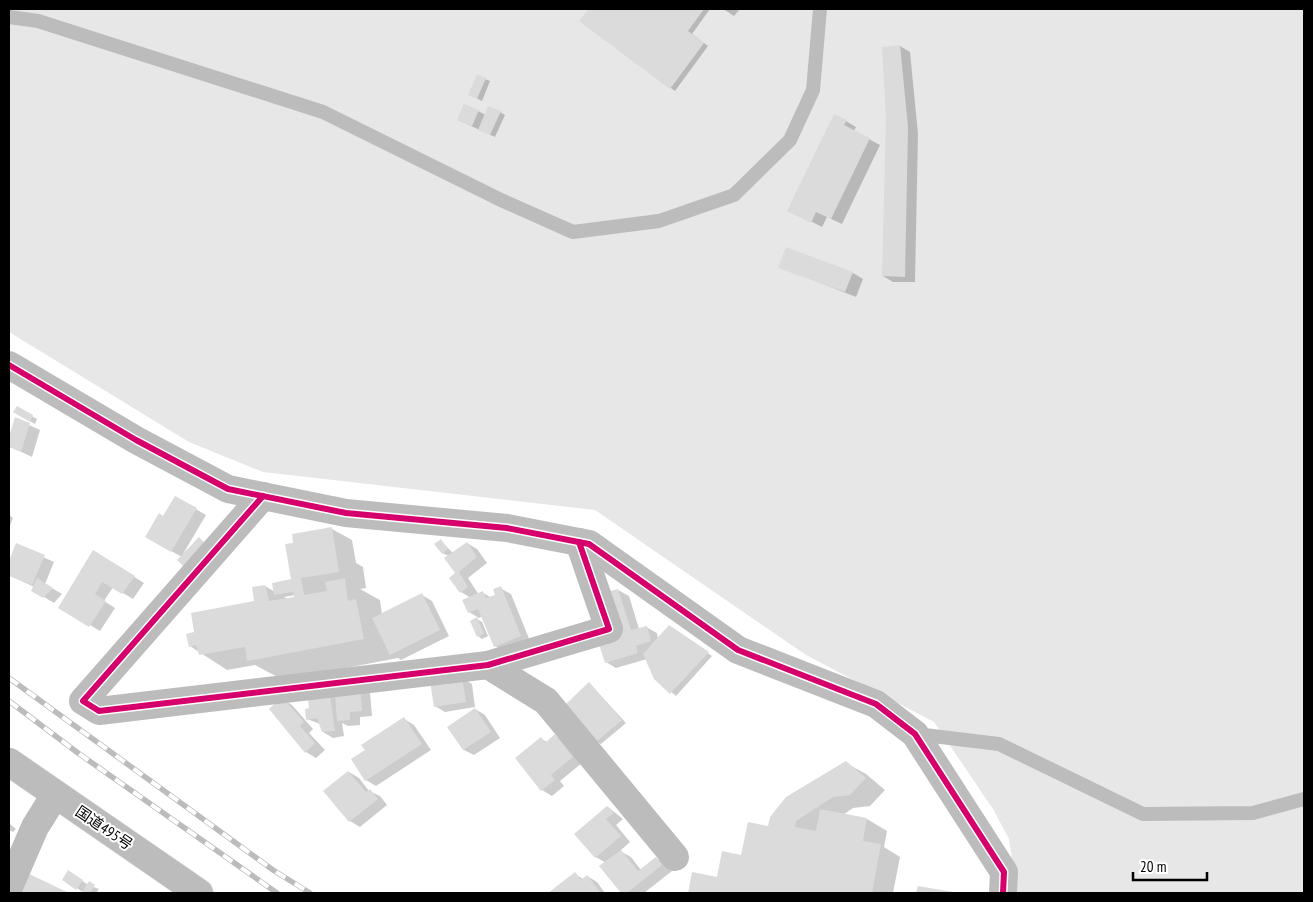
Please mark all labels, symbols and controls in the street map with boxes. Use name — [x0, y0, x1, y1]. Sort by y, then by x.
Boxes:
street label: 国道495号 — [72, 801, 137, 854]
scale bar — [1133, 850, 1207, 882]
text: 20 m — [1140, 857, 1166, 876]

